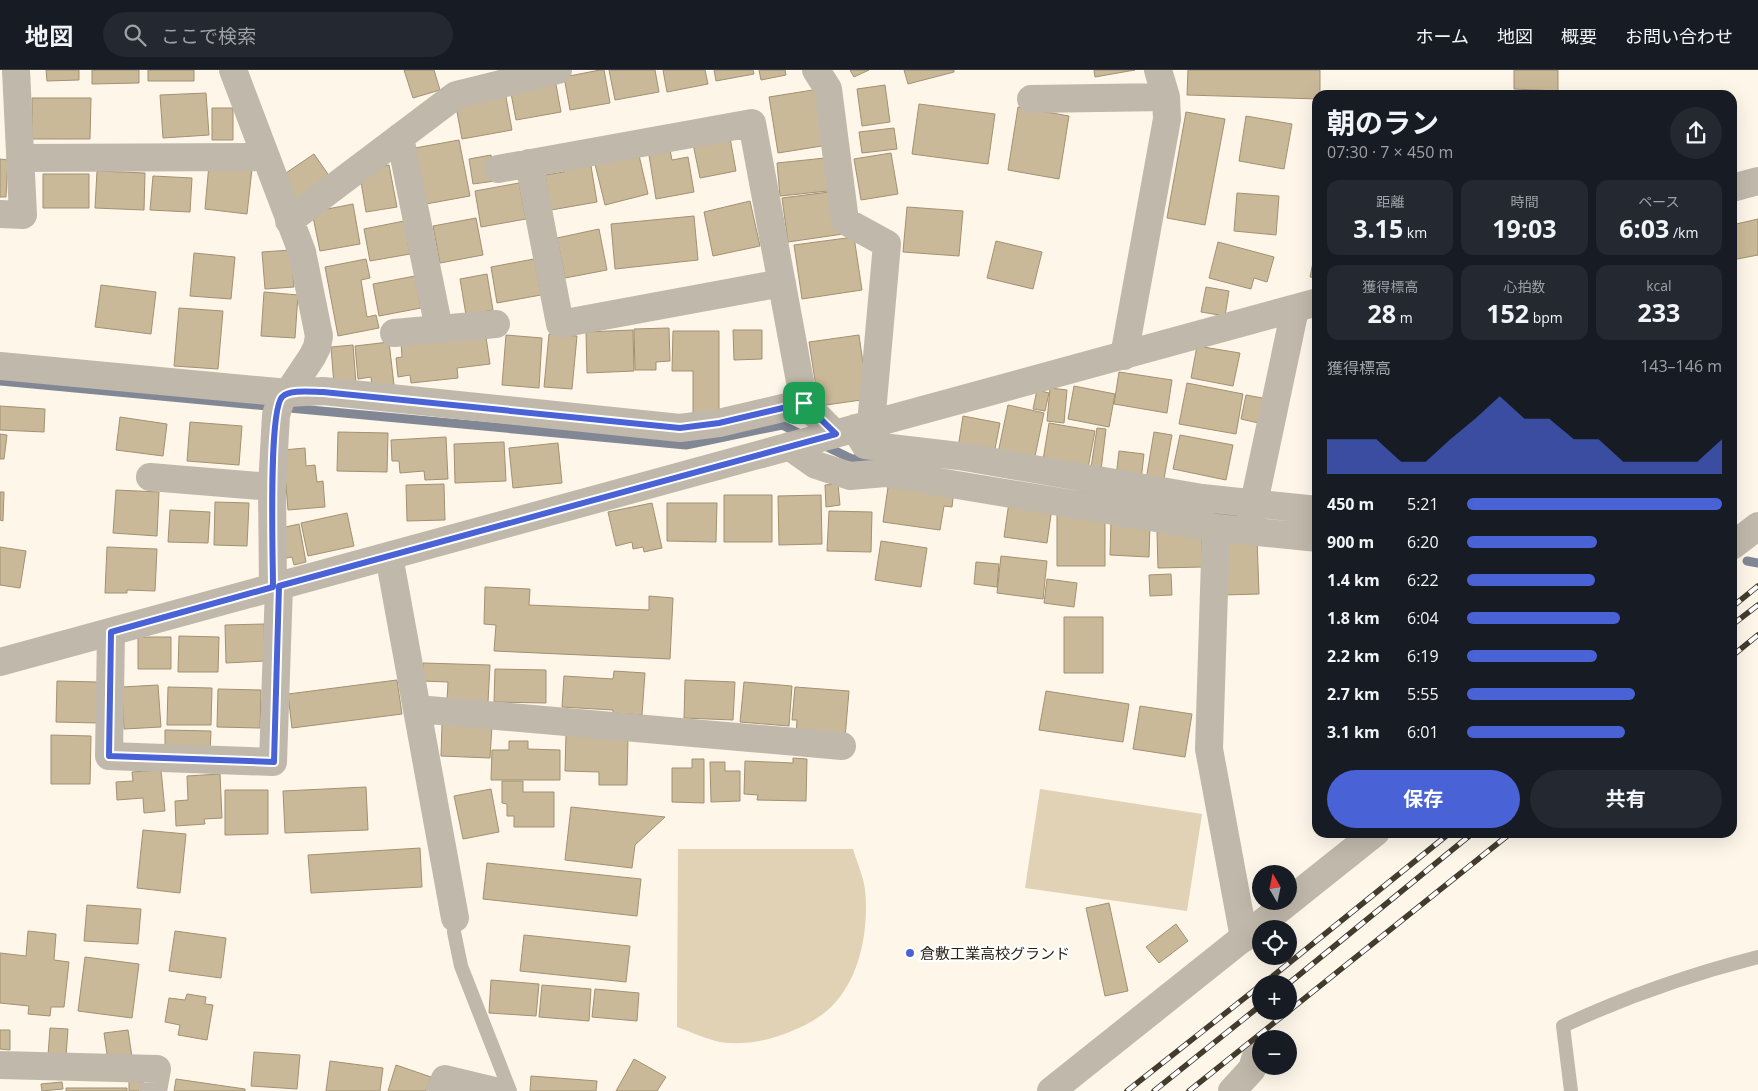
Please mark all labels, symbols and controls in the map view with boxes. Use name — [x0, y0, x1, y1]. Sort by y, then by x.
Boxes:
search box — [103, 12, 453, 57]
text: 地図 — [25, 19, 73, 52]
icon: search — [121, 21, 149, 49]
text: ここで検索 — [161, 23, 256, 49]
text: ホーム — [1416, 24, 1469, 48]
text: 地図 — [1497, 24, 1533, 48]
text: 概要 — [1561, 24, 1597, 48]
text: お問い合わせ — [1625, 24, 1733, 48]
text: 朝のラン — [1327, 103, 1439, 141]
button: share — [1670, 107, 1722, 159]
text: 07:30 · 7 × 450 m — [1327, 141, 1453, 163]
text: 距離 — [1376, 192, 1404, 211]
text: 時間 — [1510, 192, 1538, 211]
text: ペース — [1638, 192, 1679, 211]
text: 3.15 — [1353, 211, 1403, 245]
text: 19:03 — [1492, 211, 1557, 245]
text: 6:03 — [1619, 211, 1669, 245]
text: km — [1403, 223, 1427, 242]
text: /km — [1669, 223, 1698, 242]
text: kcal — [1646, 276, 1672, 295]
text: 獲得標高 — [1362, 277, 1418, 296]
text: 心拍数 — [1503, 277, 1545, 296]
text: 233 — [1637, 295, 1680, 329]
text: 28 — [1368, 296, 1396, 330]
text: 152 — [1486, 296, 1529, 330]
text: m — [1396, 308, 1413, 327]
text: bpm — [1529, 308, 1563, 327]
text: 143–146 m — [1640, 355, 1722, 377]
text: 獲得標高 — [1327, 357, 1391, 379]
pin — [783, 382, 825, 424]
icon: arrive — [790, 389, 818, 417]
text: 450 m — [1327, 493, 1374, 515]
text: 5:21 — [1407, 493, 1439, 515]
text: 900 m — [1327, 531, 1374, 553]
text: 6:20 — [1407, 531, 1439, 553]
text: 1.4 km — [1327, 569, 1380, 591]
text: 6:22 — [1407, 569, 1439, 591]
text: 1.8 km — [1327, 607, 1380, 629]
text: 6:04 — [1407, 607, 1439, 629]
text: 2.2 km — [1327, 645, 1380, 667]
text: 6:19 — [1407, 645, 1439, 667]
text: 2.7 km — [1327, 683, 1380, 705]
text: 5:55 — [1407, 683, 1439, 705]
text: 3.1 km — [1327, 721, 1380, 743]
text: 6:01 — [1407, 721, 1439, 743]
button: 保存 — [1327, 770, 1520, 828]
button: 共有 — [1530, 770, 1722, 828]
north arrow — [1252, 865, 1298, 910]
map controls — [1252, 865, 1297, 1075]
button: locate — [1252, 920, 1297, 965]
place label: 倉敷工業高校グランド — [920, 943, 1070, 963]
marker: 倉敷工業高校グランド — [904, 947, 916, 959]
button: + — [1252, 975, 1297, 1020]
button: − — [1252, 1030, 1297, 1075]

